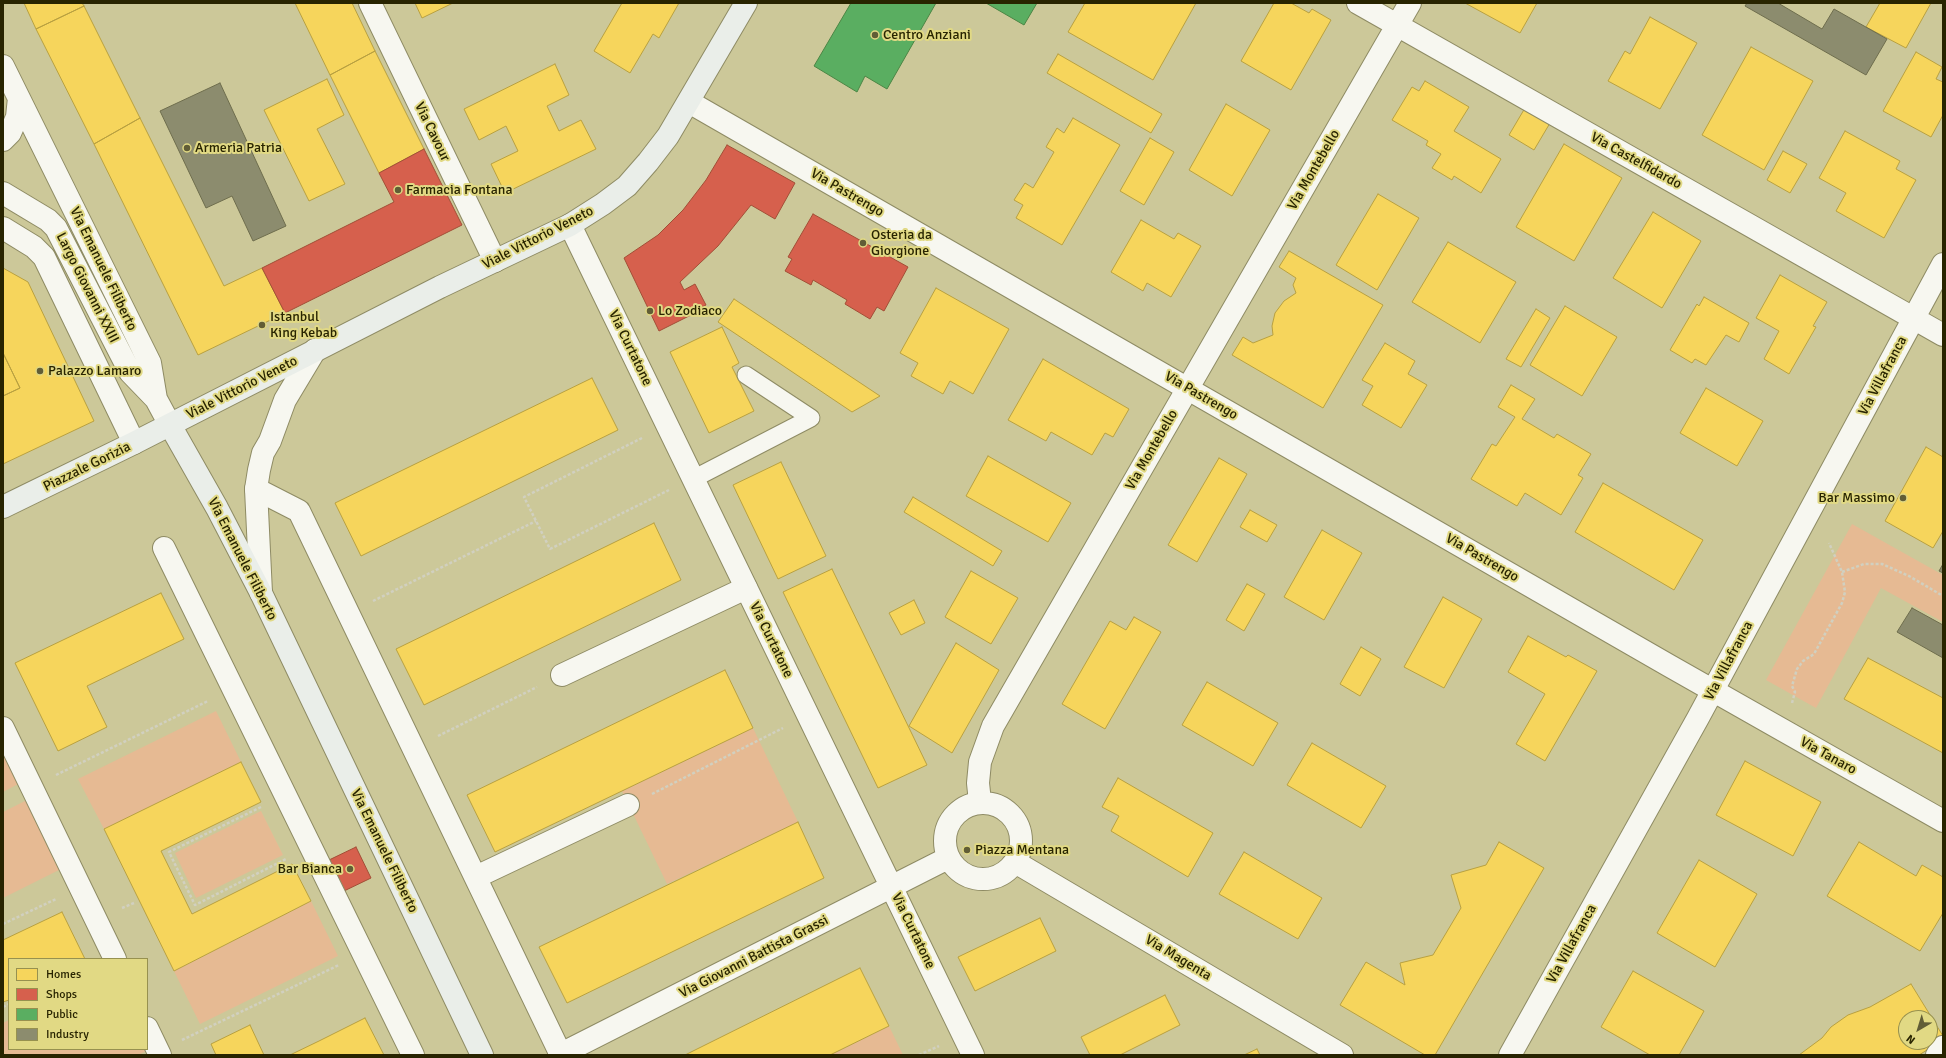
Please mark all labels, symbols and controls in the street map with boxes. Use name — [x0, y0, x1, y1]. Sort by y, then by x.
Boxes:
place label: Centro Anziani — [883, 27, 971, 43]
marker: Centro Anziani — [870, 30, 880, 40]
street label: Via Cavour — [411, 100, 453, 164]
street label: Via Montebello — [1284, 127, 1344, 213]
street label: Via Castelfidardo — [1587, 129, 1685, 193]
place label: Armeria Patria — [195, 140, 282, 156]
marker: Armeria Patria — [182, 143, 192, 153]
street label: Via Pastrengo — [807, 165, 887, 221]
place label: Farmacia Fontana — [406, 182, 513, 198]
marker: Farmacia Fontana — [393, 185, 403, 195]
street label: Viale Vittorio Veneto — [480, 203, 596, 273]
street label: Via Emanuele Filiberto — [66, 204, 140, 334]
place label: Osteria da Giorgione — [871, 227, 932, 260]
street label: Largo Giovanni XXIII — [52, 230, 122, 346]
marker: Osteria da Giorgione — [858, 238, 868, 248]
place label: Lo Zodiaco — [658, 303, 722, 319]
marker: Lo Zodiaco — [645, 306, 655, 316]
street label: Via Curtatone — [604, 307, 656, 389]
place label: Istanbul King Kebab — [270, 309, 337, 342]
marker: Istanbul King Kebab — [257, 320, 267, 330]
street label: Via Villafranca — [1855, 333, 1911, 419]
street label: Viale Vittorio Veneto — [184, 353, 300, 423]
place label: Palazzo Lamaro — [48, 363, 141, 379]
marker: Palazzo Lamaro — [35, 366, 45, 376]
street label: Via Pastrengo — [1161, 368, 1241, 424]
street label: Via Montebello — [1122, 407, 1182, 493]
street label: Piazzale Gorizia — [41, 439, 133, 495]
place label: Bar Massimo — [1818, 490, 1895, 506]
marker: Bar Massimo — [1898, 493, 1908, 503]
street label: Via Emanuele Filiberto — [204, 495, 280, 623]
street label: Via Pastrengo — [1442, 530, 1522, 586]
street label: Via Curtatone — [745, 599, 797, 681]
street label: Via Villafranca — [1701, 618, 1757, 704]
street label: Via Tanaro — [1797, 734, 1859, 778]
street label: Via Emanuele Filiberto — [347, 786, 421, 916]
place label: Piazza Mentana — [975, 842, 1069, 858]
marker: Piazza Mentana — [962, 845, 972, 855]
place label: Bar Bianca — [278, 861, 342, 877]
marker: Bar Bianca — [345, 864, 355, 874]
street label: Via Curtatone — [887, 890, 939, 972]
street label: Via Villafranca — [1543, 902, 1601, 986]
street label: Via Giovanni Battista Grassi — [677, 912, 831, 1002]
street label: Via Magenta — [1142, 932, 1214, 984]
legend — [8, 958, 148, 1050]
text: Homes — [46, 967, 81, 982]
text: Shops — [46, 987, 77, 1002]
text: Public — [46, 1007, 78, 1022]
north arrow — [1898, 1010, 1938, 1050]
text: Industry — [46, 1027, 89, 1042]
text: N — [1904, 1032, 1918, 1047]

